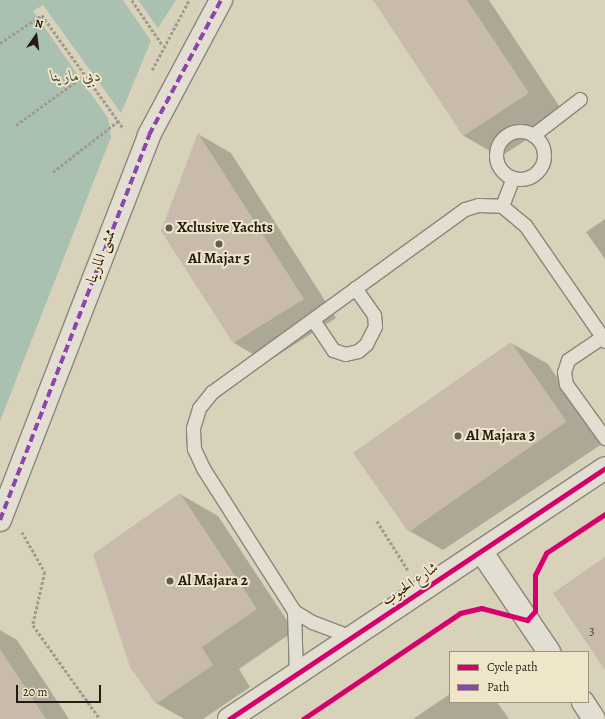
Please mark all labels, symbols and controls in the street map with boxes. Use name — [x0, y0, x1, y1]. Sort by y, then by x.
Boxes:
north arrow — [16, 16, 56, 56]
text: N — [33, 16, 45, 32]
water label: دبي مارينا — [51, 66, 101, 86]
place label: Xclusive Yachts — [177, 219, 273, 237]
marker: Xclusive Yachts — [164, 223, 174, 233]
street label: ممشى المارينا — [83, 227, 119, 285]
marker: Al Majar 5 — [214, 239, 224, 249]
place label: Al Majar 5 — [188, 250, 250, 268]
place label: Al Majara 3 — [466, 427, 535, 445]
marker: Al Majara 3 — [453, 431, 463, 441]
street label: شارع الحبوب — [378, 559, 442, 609]
place label: Al Majara 2 — [178, 572, 248, 590]
marker: Al Majara 2 — [165, 576, 175, 586]
house number: 3 — [589, 623, 595, 639]
legend — [449, 651, 589, 703]
text: Cycle path — [487, 659, 538, 675]
scale bar — [18, 677, 103, 703]
text: Path — [487, 679, 509, 695]
text: 20 m — [23, 684, 47, 700]

